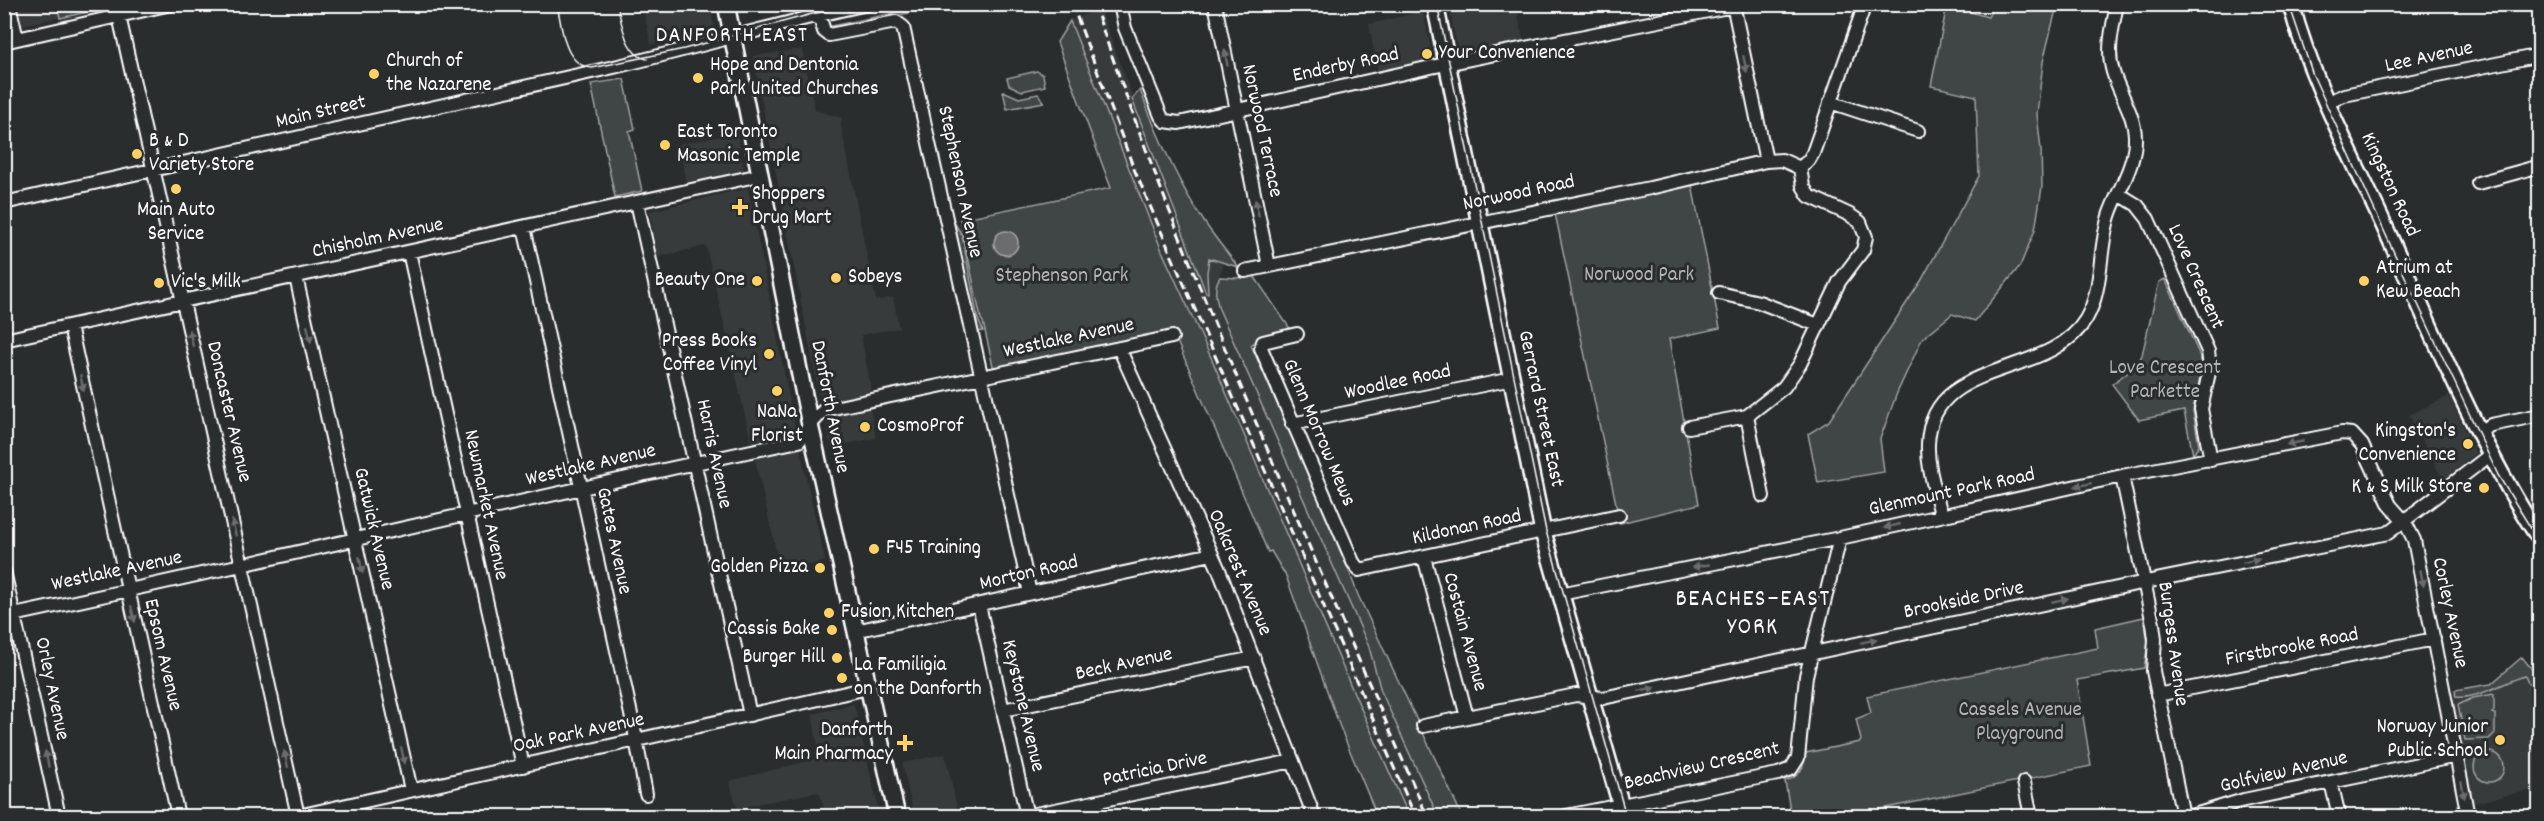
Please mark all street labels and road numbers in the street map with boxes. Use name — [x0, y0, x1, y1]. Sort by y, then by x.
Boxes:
street label: Lee Avenue — [2382, 34, 2476, 82]
street label: Enderby Road — [1290, 40, 1402, 92]
street label: Norwood Terrace — [1232, 62, 1290, 200]
street label: Main Street — [273, 88, 369, 138]
street label: Stephenson Avenue — [928, 103, 990, 261]
street label: Kingston Road — [2352, 128, 2426, 242]
street label: Norwood Road — [1460, 168, 1578, 220]
street label: Chisholm Avenue — [310, 210, 446, 268]
street label: Love Crescent — [2158, 220, 2232, 335]
street label: Westlake Avenue — [1001, 311, 1137, 367]
street label: Gerrard Street East — [1509, 328, 1571, 490]
street label: Doncaster Avenue — [197, 338, 259, 486]
street label: Danforth Avenue — [801, 338, 857, 476]
street label: Glenn Morrow Mews — [1273, 354, 1363, 512]
street label: Woodlee Road — [1342, 357, 1454, 409]
street label: Harris Avenue — [687, 397, 739, 511]
street label: Newmarket Avenue — [454, 427, 516, 583]
street label: Westlake Avenue — [523, 436, 659, 496]
street label: Glenmount Park Road — [1866, 461, 2038, 525]
street label: Gatwick Avenue — [344, 465, 402, 593]
street label: Gates Avenue — [587, 485, 639, 597]
street label: Kildonan Road — [1410, 502, 1524, 554]
street label: Oakcrest Avenue — [1199, 505, 1279, 641]
street label: Westlake Avenue — [49, 544, 185, 600]
street label: Morton Road — [977, 548, 1081, 600]
street label: Corley Avenue — [2423, 555, 2475, 671]
street label: Costain Avenue — [1434, 569, 1494, 695]
street label: Brookside Drive — [1901, 574, 2027, 628]
street label: Burgess Avenue — [2148, 580, 2196, 708]
street label: Epsom Avenue — [135, 596, 189, 714]
street label: Firstbrooke Road — [2223, 620, 2361, 676]
street label: Orley Avenue — [25, 635, 77, 743]
street label: Keystone Avenue — [992, 637, 1052, 775]
street label: Beck Avenue — [1073, 640, 1175, 690]
street label: Oak Park Avenue — [511, 705, 647, 763]
street label: Beachview Crescent — [1621, 734, 1783, 799]
street label: Patricia Drive — [1100, 744, 1210, 796]
street label: Golfview Avenue — [2217, 744, 2351, 802]

